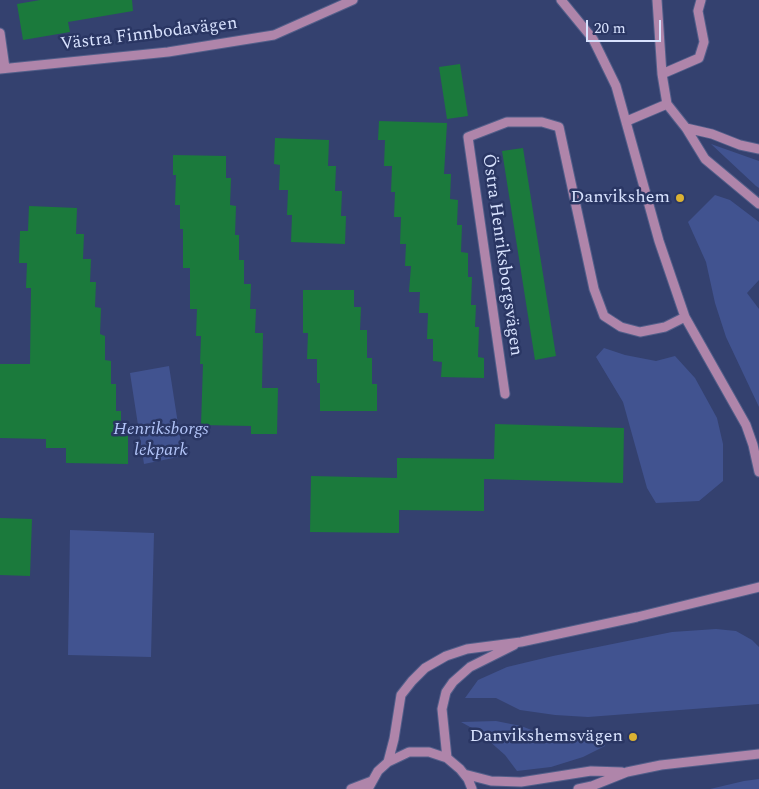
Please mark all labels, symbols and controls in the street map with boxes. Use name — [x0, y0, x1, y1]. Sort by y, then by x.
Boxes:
scale bar — [589, 10, 664, 42]
street label: Västra Finnbodavägen — [59, 13, 239, 57]
text: 20 m — [594, 17, 626, 40]
street label: Östra Henriksborgsvägen — [476, 153, 526, 357]
place label: Danvikshem — [571, 187, 670, 209]
marker: Danvikshem — [674, 192, 686, 204]
park label: Henriksborgs lekpark — [113, 419, 209, 462]
place label: Danvikshemsvägen — [470, 726, 623, 748]
marker: Danvikshemsvägen — [627, 731, 639, 743]

